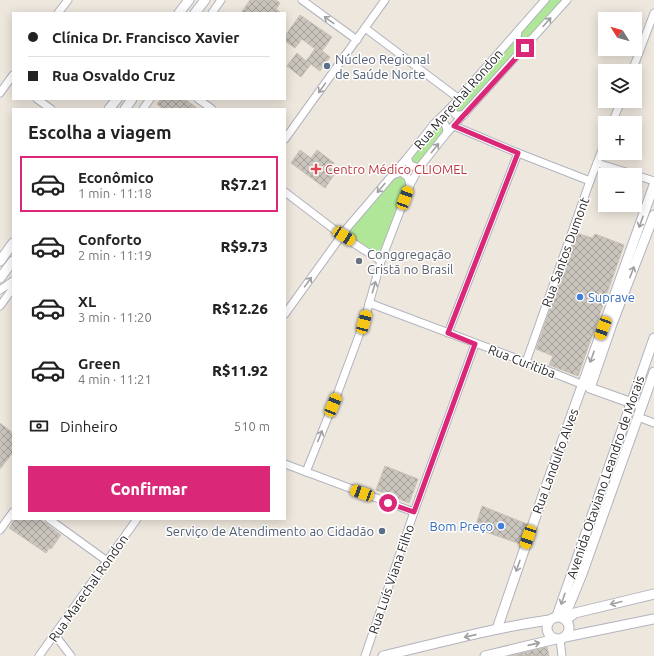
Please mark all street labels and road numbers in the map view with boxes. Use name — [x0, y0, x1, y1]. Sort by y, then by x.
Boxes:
street label: Rua Marechal Rondon — [411, 46, 505, 152]
street label: Rua Santos Dumont — [539, 195, 591, 309]
street label: Rua Curitiba — [486, 342, 558, 380]
street label: Avenida Otaviano Leandro de Morais — [564, 373, 647, 580]
street label: Rua Landulfo Alves — [529, 406, 581, 515]
street label: Rua Luís Viana Filho — [366, 522, 416, 636]
street label: Rua Marechal Rondon — [46, 532, 130, 644]

